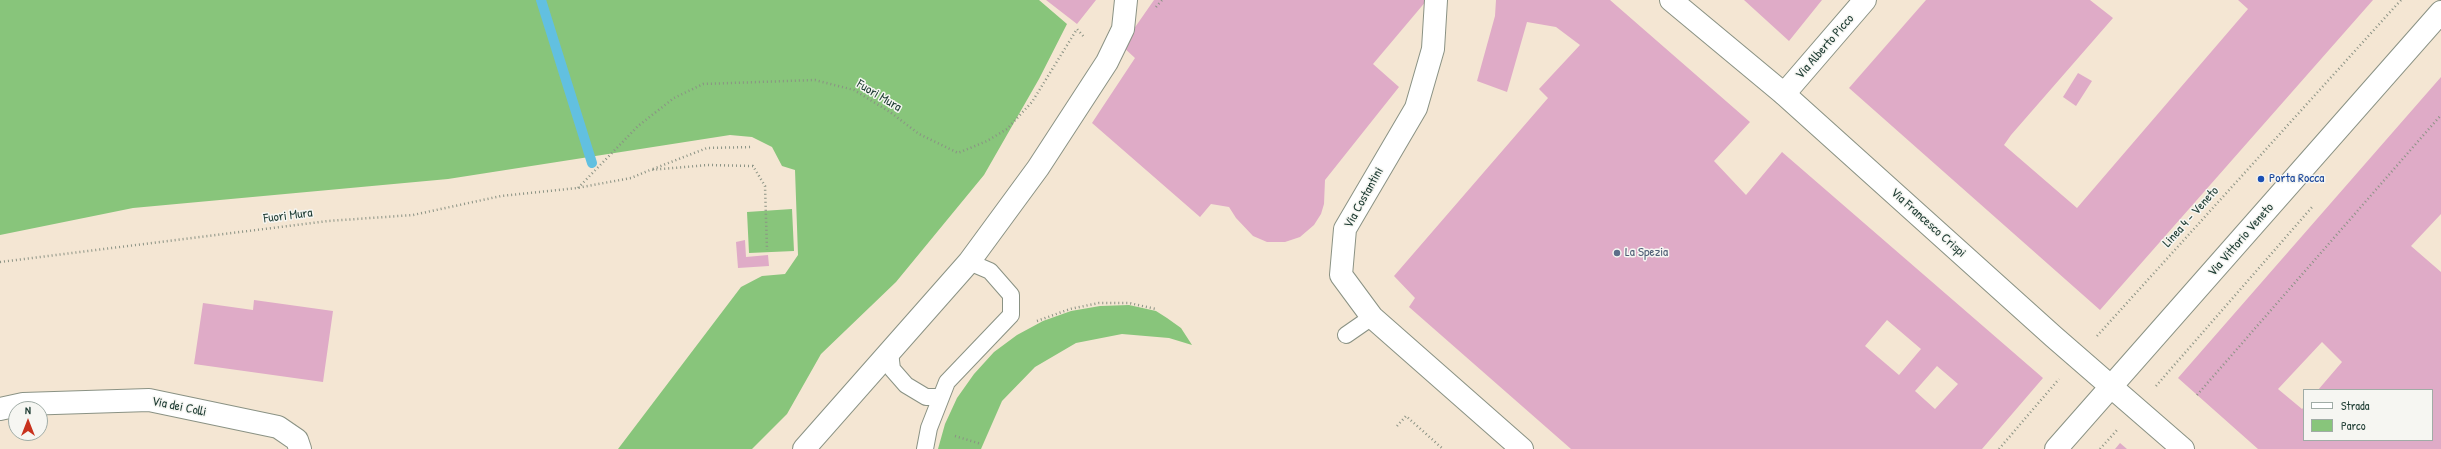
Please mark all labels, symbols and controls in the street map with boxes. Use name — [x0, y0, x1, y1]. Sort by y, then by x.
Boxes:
street label: Via Alberto Picco — [1793, 11, 1857, 83]
street label: Fuori Mura — [854, 77, 904, 115]
street label: Via Costantini — [1341, 165, 1387, 231]
place label: Porta Rocca — [2269, 171, 2324, 187]
marker: Porta Rocca — [2256, 174, 2266, 184]
street label: Linea 4 - Veneto — [2160, 183, 2222, 251]
street label: Via Francesco Crispi — [1887, 185, 1969, 261]
street label: Via Vittorio Veneto — [2205, 200, 2277, 280]
street label: Fuori Mura — [263, 205, 313, 227]
place label: La Spezia — [1625, 245, 1668, 261]
marker: La Spezia — [1612, 248, 1622, 258]
legend — [2303, 389, 2433, 441]
street label: Via dei Colli — [150, 394, 208, 420]
text: Strada — [2341, 397, 2369, 414]
north arrow — [8, 401, 48, 441]
text: N — [25, 403, 31, 417]
text: Parco — [2341, 417, 2366, 434]

